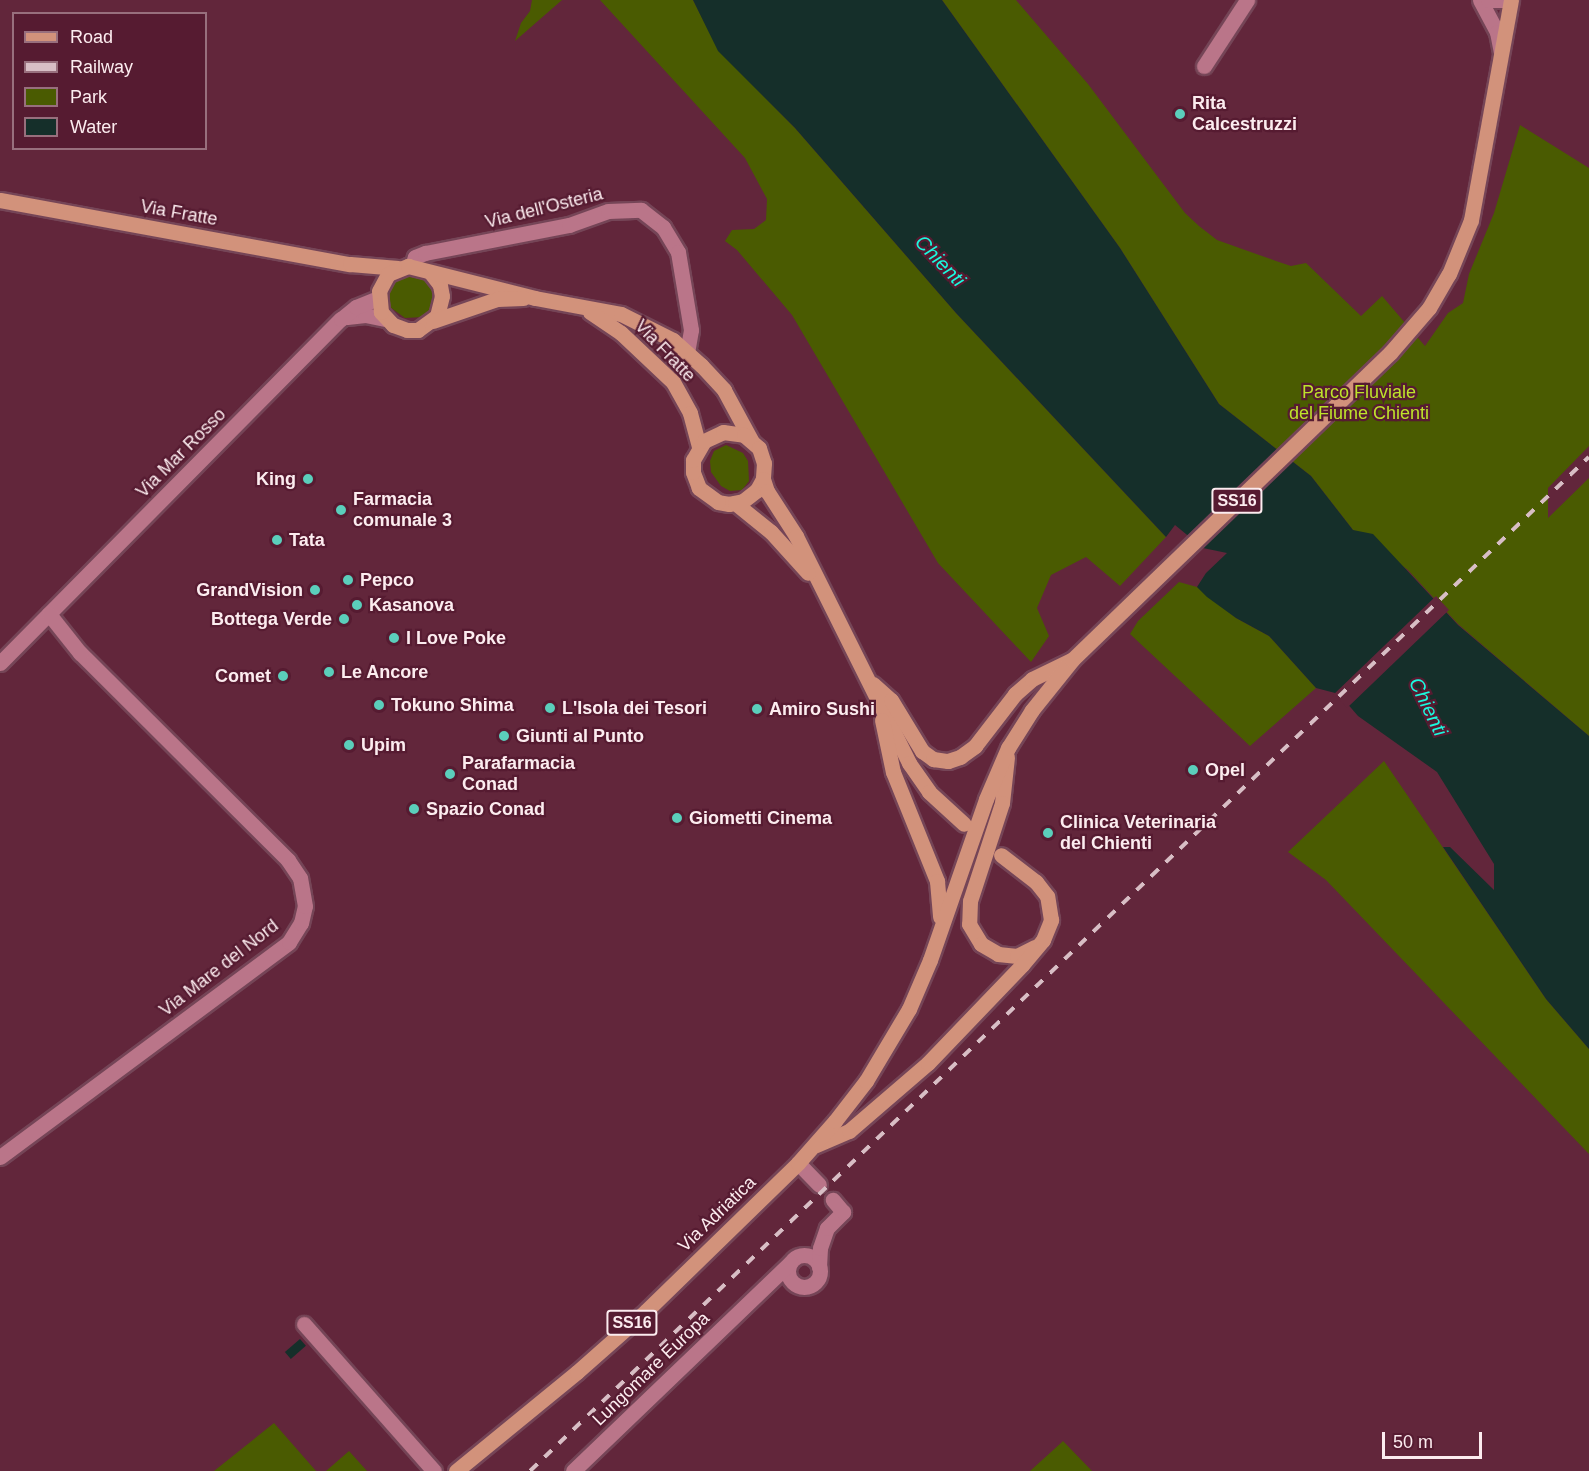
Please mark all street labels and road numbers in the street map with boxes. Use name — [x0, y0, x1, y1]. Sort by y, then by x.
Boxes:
street label: Via dell'Osteria — [483, 183, 605, 233]
street label: Via Fratte — [139, 196, 219, 230]
street label: Via Fratte — [630, 316, 700, 386]
street label: Via Mar Rosso — [132, 404, 230, 502]
road number: SS16 — [1210, 488, 1264, 514]
street label: Via Mare del Nord — [155, 915, 283, 1021]
street label: Via Adriatica — [673, 1171, 761, 1257]
street label: Lungomare Europa — [588, 1308, 714, 1430]
road number: SS16 — [605, 1310, 659, 1336]

